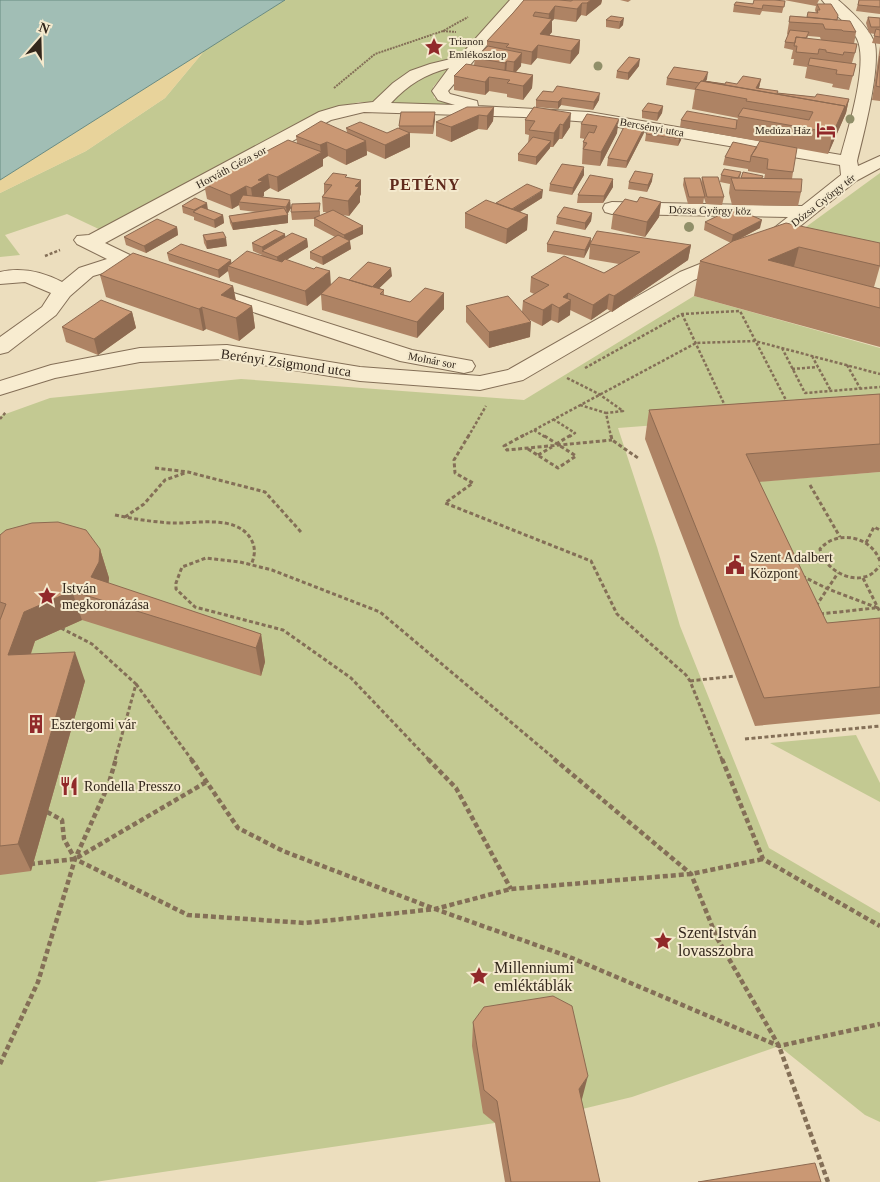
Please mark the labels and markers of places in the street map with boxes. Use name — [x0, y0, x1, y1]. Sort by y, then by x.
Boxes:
place label: Trianon Emlékoszlop — [449, 35, 507, 60]
place icon: Trianon Emlékoszlop — [423, 36, 445, 58]
hotel icon: Medúza Ház — [815, 119, 837, 141]
place label: Medúza Ház — [755, 124, 811, 136]
place label: Szent Adalbert Központ — [750, 550, 833, 581]
public building icon: Szent Adalbert Központ — [724, 554, 746, 576]
place label: István megkoronázása — [62, 581, 150, 612]
place icon: István megkoronázása — [36, 585, 58, 607]
building icon: Esztergomi vár — [25, 713, 47, 735]
place label: Esztergomi vár — [51, 717, 136, 732]
restaurant icon: Rondella Presszo — [58, 775, 80, 797]
place label: Rondella Presszo — [84, 779, 181, 794]
place label: Szent István lovasszobra — [678, 924, 757, 959]
place icon: Szent István lovasszobra — [652, 930, 674, 952]
place label: Millenniumi emléktáblák — [494, 959, 575, 994]
place icon: Millenniumi emléktáblák — [468, 965, 490, 987]

